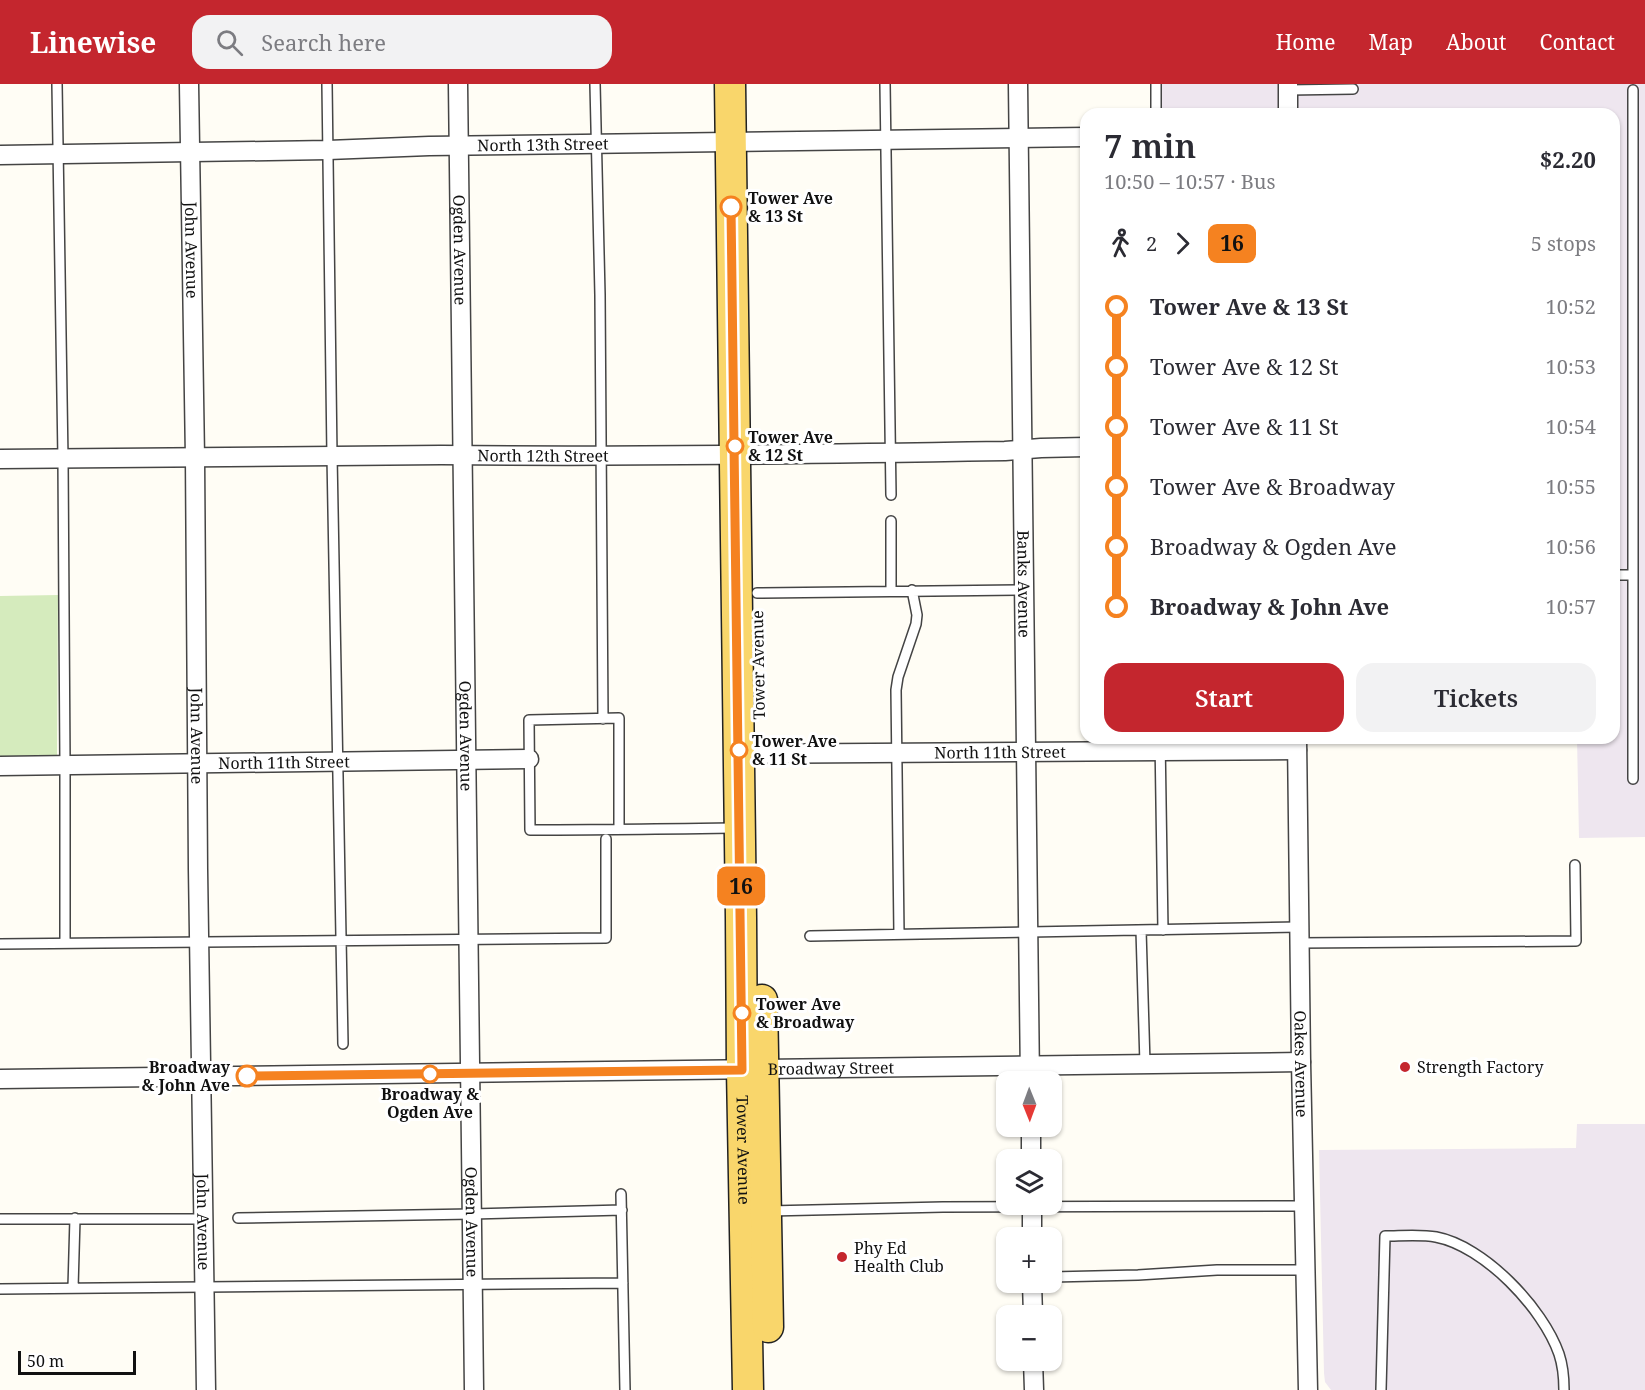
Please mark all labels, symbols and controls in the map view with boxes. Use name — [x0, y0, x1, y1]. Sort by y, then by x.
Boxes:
search box — [192, 15, 612, 69]
text: Linewise — [30, 23, 156, 61]
icon: search — [213, 26, 246, 59]
text: Search here — [261, 27, 386, 57]
text: Home — [1276, 28, 1336, 56]
text: Map — [1369, 28, 1413, 56]
text: About — [1446, 28, 1507, 56]
text: Contact — [1540, 28, 1615, 56]
text: 7 min — [1104, 123, 1196, 168]
street label: North 13th Street — [477, 133, 609, 156]
text: $2.20 — [1540, 144, 1596, 174]
text: 10:50 – 10:57 · Bus — [1104, 168, 1275, 195]
place label: Tower Ave & 13 St — [748, 187, 833, 227]
street label: Ogden Avenue — [448, 195, 472, 305]
marker: Tower Ave & 13 St — [720, 196, 742, 218]
street label: John Avenue — [180, 200, 203, 299]
icon: walk — [1104, 227, 1137, 260]
icon: forward — [1166, 227, 1199, 260]
text: 16 — [1220, 229, 1244, 257]
text: 2 — [1146, 230, 1157, 257]
text: 5 stops — [1531, 230, 1596, 257]
text: Tower Ave & 13 St — [1150, 291, 1348, 321]
text: 10:52 — [1546, 293, 1596, 320]
text: Tower Ave & 12 St — [1150, 351, 1338, 381]
text: 10:53 — [1546, 353, 1596, 380]
text: Tower Ave & 11 St — [1150, 411, 1338, 441]
text: 10:54 — [1546, 413, 1596, 440]
place label: Tower Ave & 12 St — [748, 426, 833, 466]
marker: Tower Ave & 12 St — [726, 437, 744, 455]
street label: North 12th Street — [477, 444, 609, 467]
text: Tower Ave & Broadway — [1150, 471, 1395, 501]
text: 10:55 — [1546, 473, 1596, 500]
street label: Banks Avenue — [1012, 530, 1036, 638]
text: Broadway & Ogden Ave — [1150, 531, 1397, 561]
text: 10:56 — [1546, 533, 1596, 560]
text: Broadway & John Ave — [1150, 591, 1389, 621]
text: 10:57 — [1546, 593, 1596, 620]
street label: Tower Avenue — [746, 610, 770, 720]
button: Start — [1104, 663, 1344, 732]
button: Tickets — [1356, 663, 1596, 732]
street label: Ogden Avenue — [454, 681, 478, 791]
street label: John Avenue — [186, 686, 208, 784]
place label: Tower Ave & 11 St — [752, 730, 837, 770]
marker: Tower Ave & 11 St — [730, 741, 748, 759]
street label: North 11th Street — [934, 741, 1066, 764]
street label: North 11th Street — [218, 750, 350, 774]
line badge: 16 — [714, 866, 768, 906]
text: 16 — [729, 872, 753, 900]
place label: Tower Ave & Broadway — [756, 993, 855, 1033]
marker: Tower Ave & Broadway — [733, 1004, 751, 1022]
street label: Oakes Avenue — [1289, 1010, 1313, 1118]
place label: Broadway & John Ave — [141, 1056, 231, 1096]
street label: Broadway Street — [768, 1056, 895, 1080]
place label: Strength Factory — [1417, 1056, 1544, 1078]
marker: Strength Factory — [1398, 1060, 1412, 1074]
marker: Broadway & John Ave — [236, 1065, 258, 1087]
marker: Broadway & Ogden Ave — [421, 1065, 439, 1083]
north arrow — [996, 1071, 1062, 1137]
map controls — [996, 1071, 1062, 1371]
place label: Broadway & Ogden Ave — [381, 1083, 479, 1123]
street label: Tower Avenue — [731, 1095, 756, 1205]
button: layers — [996, 1149, 1062, 1215]
street label: Ogden Avenue — [460, 1166, 484, 1277]
street label: John Avenue — [192, 1172, 215, 1270]
button: + — [996, 1227, 1062, 1293]
place label: Phy Ed Health Club — [854, 1237, 944, 1277]
marker: Phy Ed Health Club — [835, 1250, 849, 1264]
button: − — [996, 1305, 1062, 1371]
scale bar — [18, 1348, 136, 1376]
text: 50 m — [27, 1350, 64, 1372]

